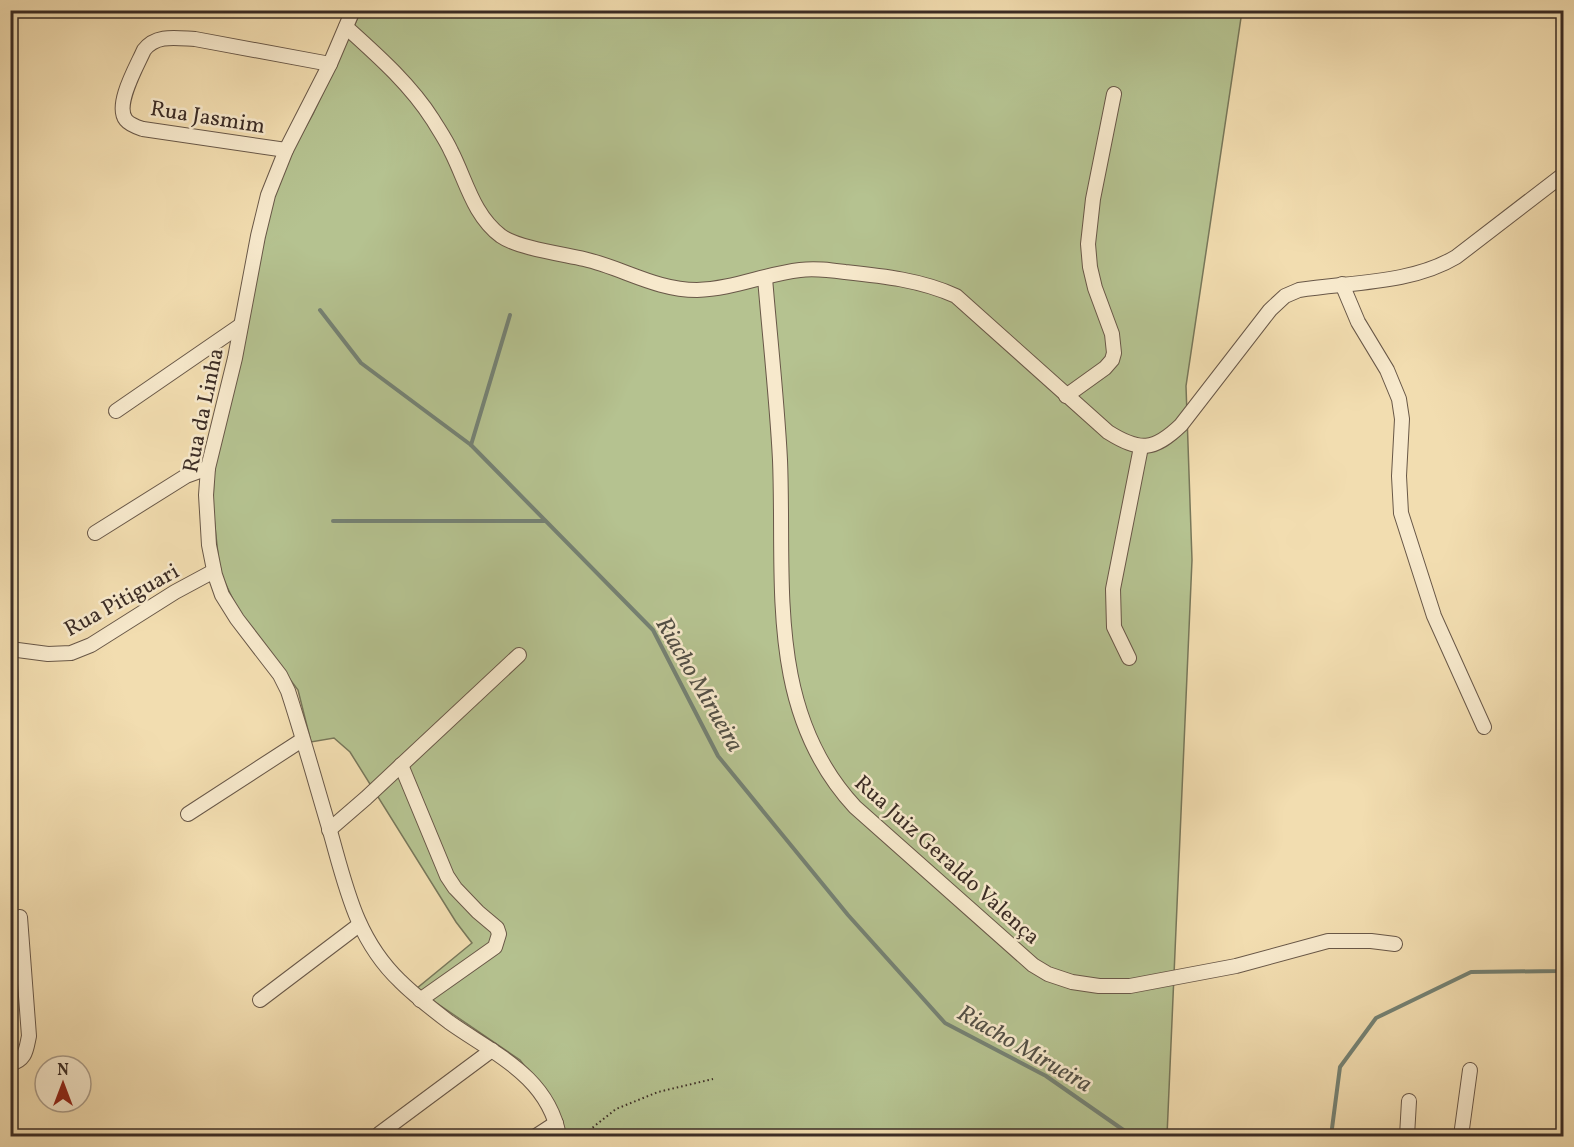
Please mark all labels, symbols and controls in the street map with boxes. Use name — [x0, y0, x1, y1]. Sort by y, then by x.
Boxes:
street label: Rua Jasmim — [148, 94, 267, 143]
street label: Rua da Linha — [176, 345, 233, 476]
street label: Rua Pitiguari — [59, 557, 185, 646]
water label: Riacho Mirueira — [646, 611, 751, 759]
street label: Rua Juiz Geraldo Valença — [847, 769, 1046, 953]
water label: Riacho Mirueira — [950, 997, 1098, 1102]
north arrow — [33, 1054, 93, 1114]
text: N — [57, 1060, 69, 1082]

